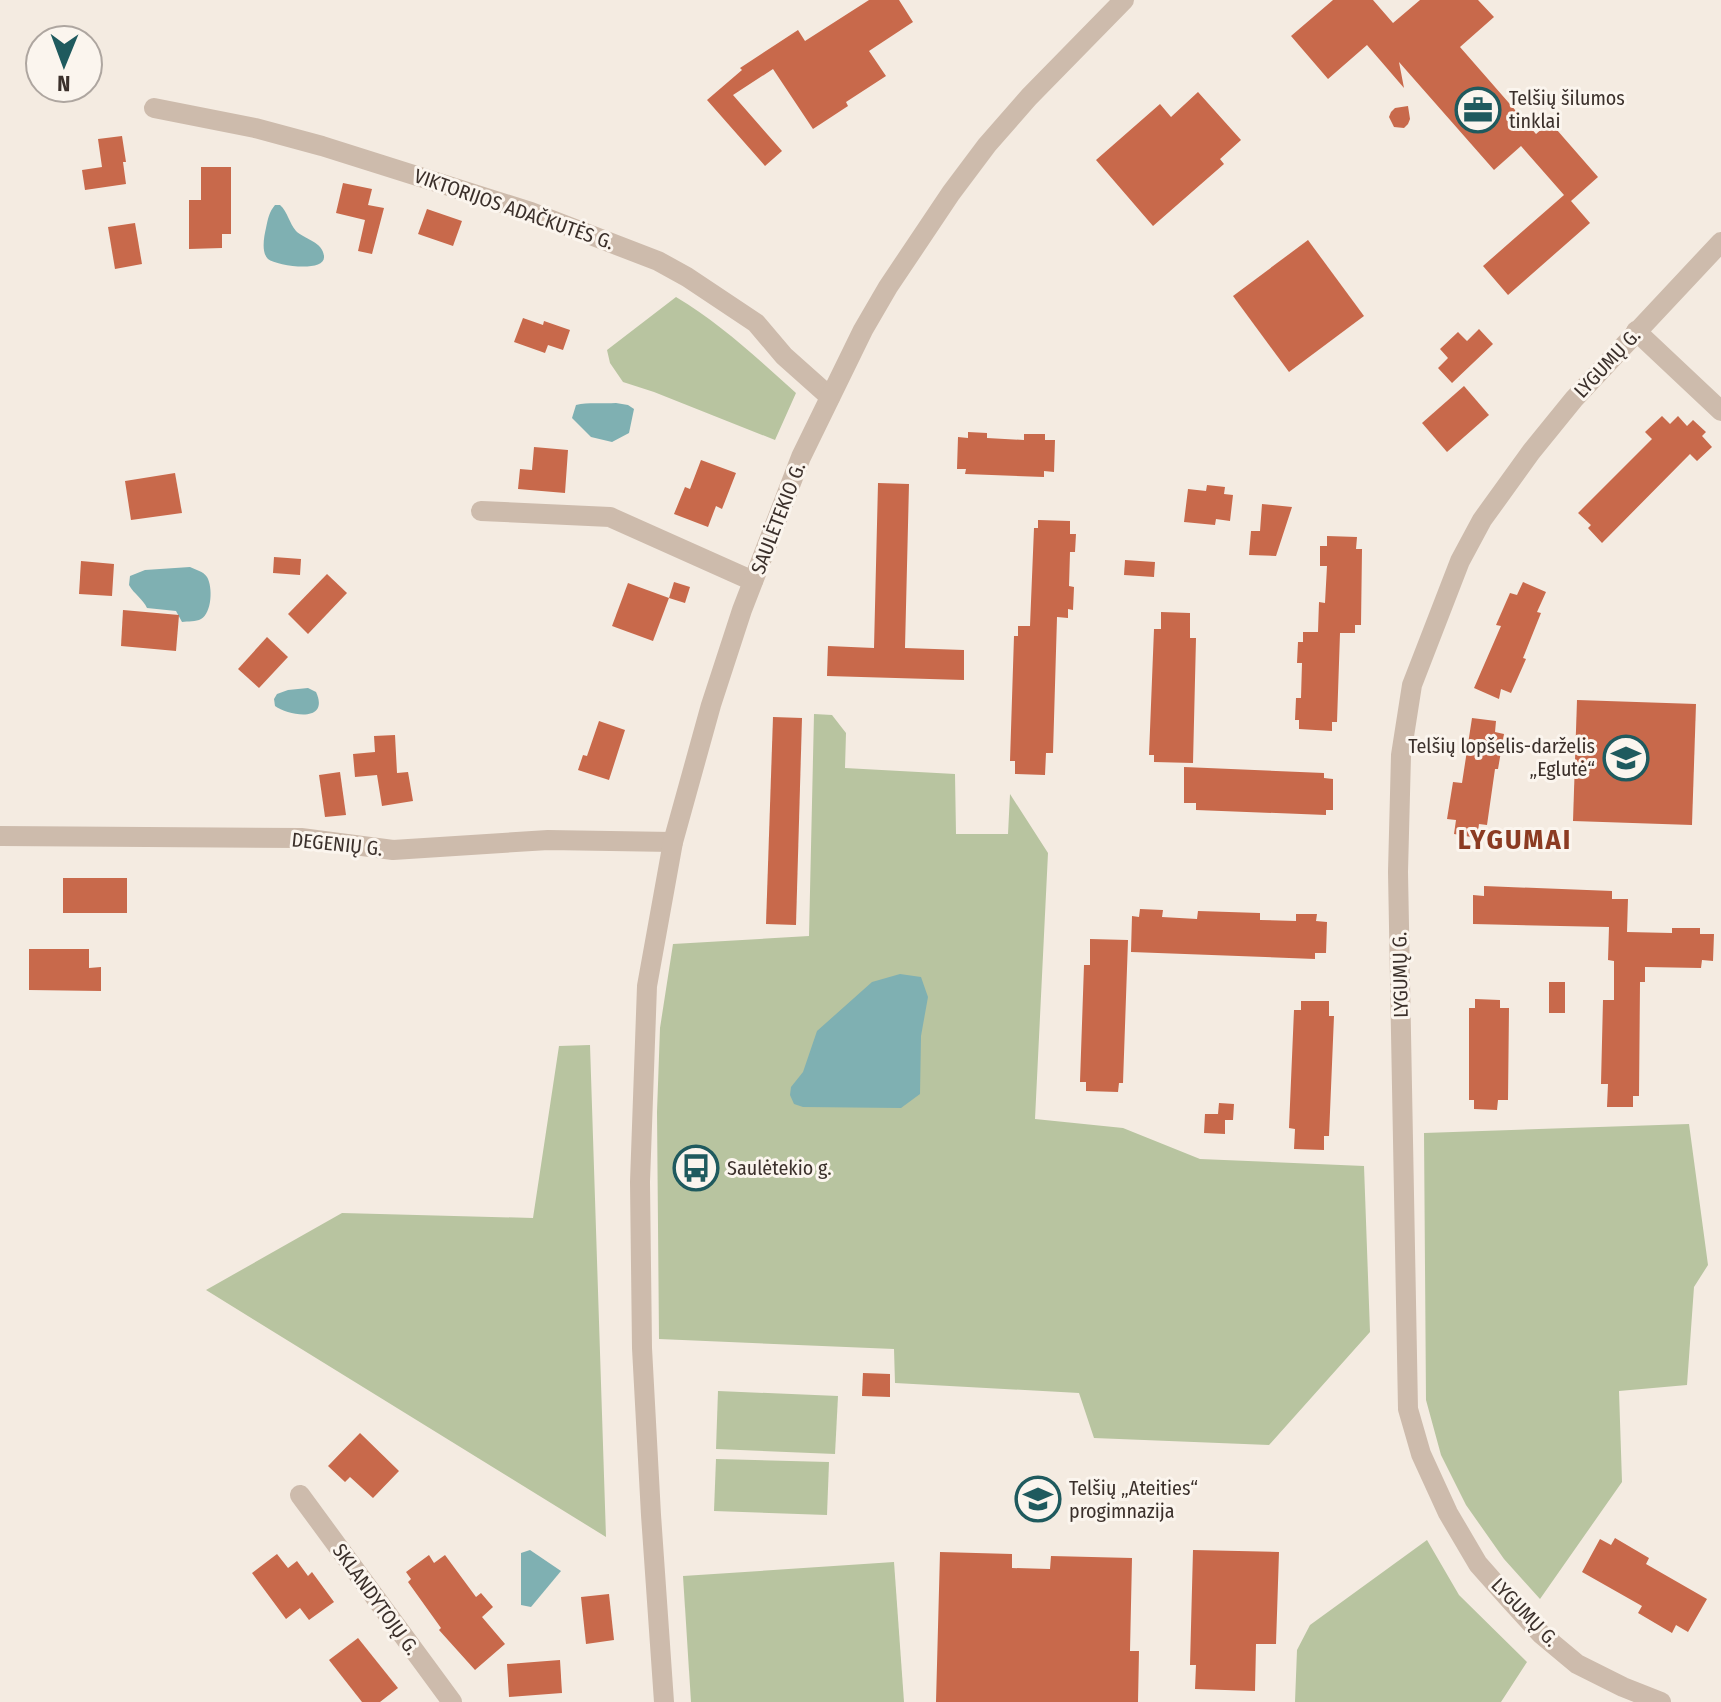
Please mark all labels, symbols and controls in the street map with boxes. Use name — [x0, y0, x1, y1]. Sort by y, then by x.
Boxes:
north arrow — [24, 24, 104, 104]
text: N — [57, 70, 70, 97]
office icon: Telšių šilumos tinklai — [1454, 86, 1502, 134]
place label: Telšių šilumos tinklai — [1509, 86, 1625, 133]
street label: VIKTORIJOS ADAČKUTĖS G. — [411, 164, 617, 254]
street label: LYGUMŲ G. — [1569, 323, 1645, 403]
street label: SAULĖTEKIO G. — [746, 459, 810, 577]
place label: Telšių lopšelis-darželis „Eglutė“ — [1408, 734, 1595, 781]
school or university icon: Telšių lopšelis-darželis „Eglutė“ — [1602, 734, 1650, 782]
district label: LYGUMAI — [1458, 823, 1572, 856]
street label: DEGENIŲ G. — [290, 827, 384, 861]
street label: LYGUMŲ G. — [1387, 932, 1413, 1018]
bus stop icon: Saulėtekio g. — [672, 1144, 720, 1192]
place label: Saulėtekio g. — [727, 1156, 832, 1180]
school or university icon: Telšių „Ateities“ progimnazija — [1014, 1475, 1062, 1523]
place label: Telšių „Ateities“ progimnazija — [1069, 1476, 1198, 1523]
street label: SKLANDYTOJŲ G. — [328, 1539, 424, 1659]
street label: LYGUMŲ G. — [1486, 1573, 1564, 1651]

